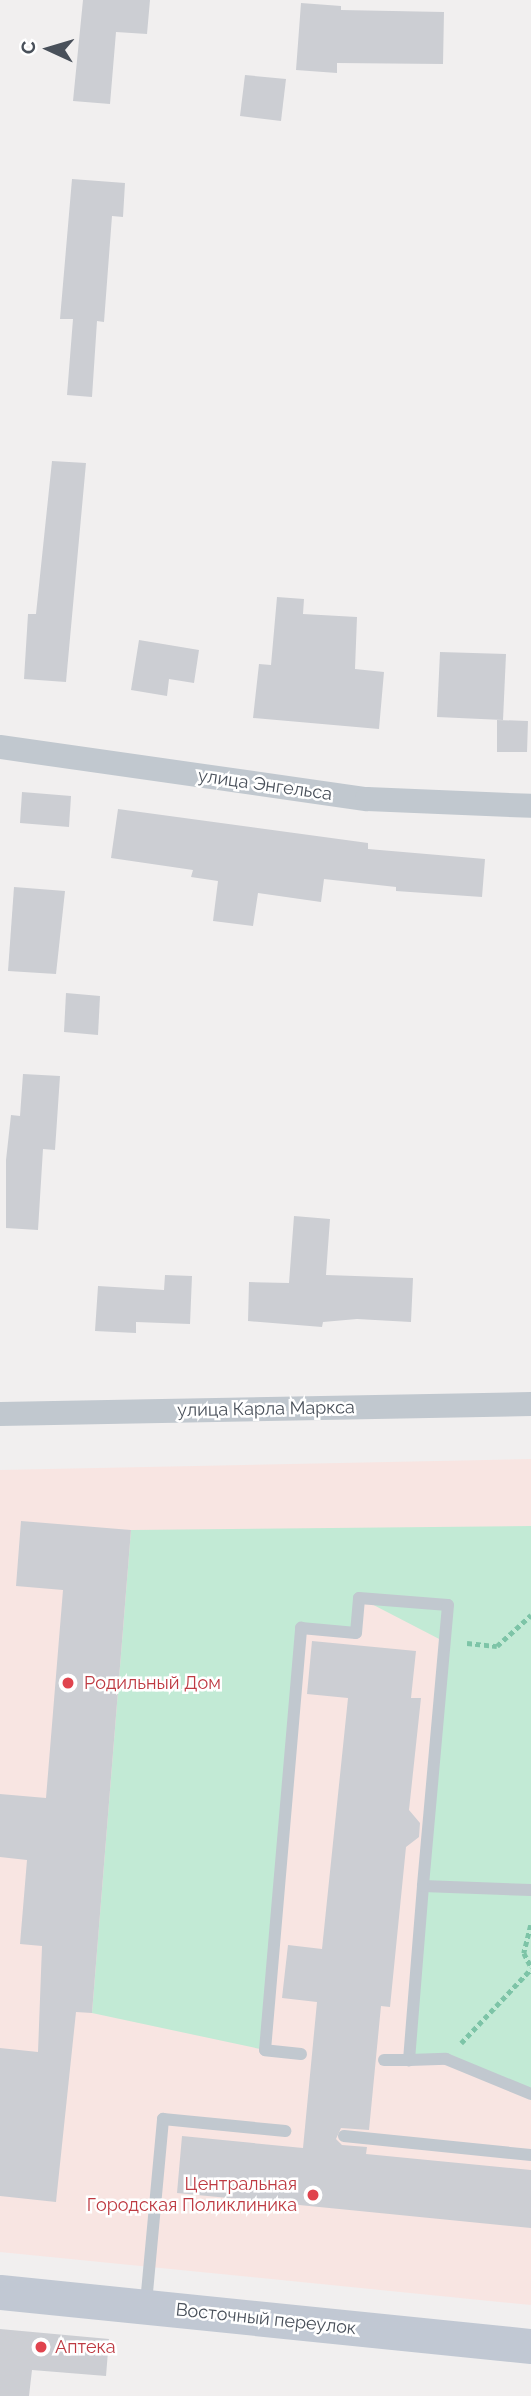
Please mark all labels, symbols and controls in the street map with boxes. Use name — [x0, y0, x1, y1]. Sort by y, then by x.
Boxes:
north arrow — [14, 14, 84, 84]
text: С — [17, 40, 39, 55]
street label: улица Энгельса — [196, 765, 334, 805]
street label: улица Карла Маркса — [177, 1397, 355, 1421]
place label: Родильный Дом — [84, 1672, 221, 1694]
marker: Родильный Дом — [58, 1673, 78, 1693]
place label: Центральная Городская Поликлиника — [87, 2174, 297, 2216]
marker: Центральная Городская Поликлиника — [303, 2185, 323, 2205]
street label: Восточный переулок — [175, 2299, 357, 2339]
place label: Аптека — [55, 2336, 116, 2358]
marker: Аптека — [33, 2339, 49, 2355]

